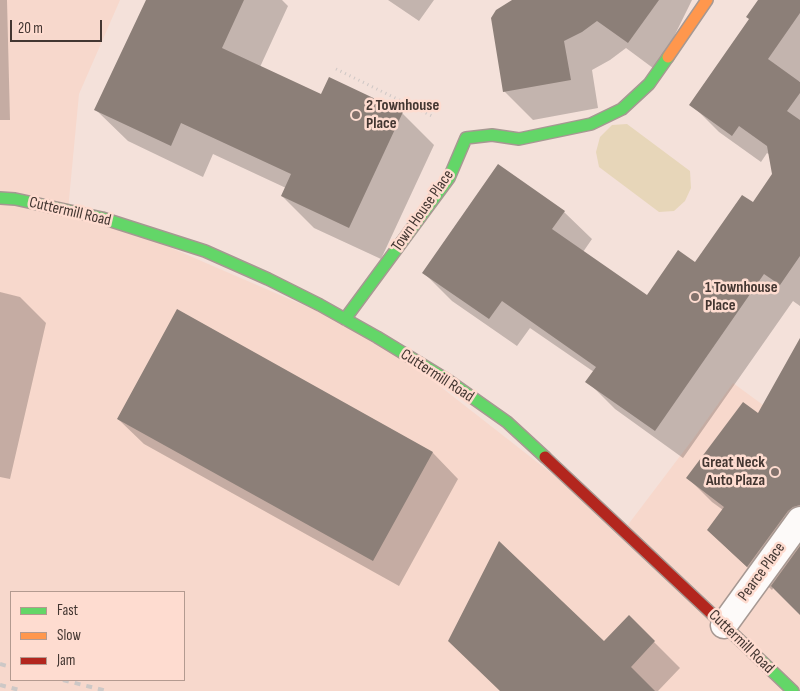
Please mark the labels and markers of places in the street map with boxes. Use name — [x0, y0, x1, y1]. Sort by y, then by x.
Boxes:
place label: 2 Townhouse Place — [366, 96, 439, 134]
marker: 2 Townhouse Place — [350, 109, 362, 121]
place label: 1 Townhouse Place — [705, 278, 778, 316]
marker: 1 Townhouse Place — [689, 291, 701, 303]
place label: Great Neck Auto Plaza — [702, 453, 765, 491]
marker: Great Neck Auto Plaza — [769, 466, 781, 478]

